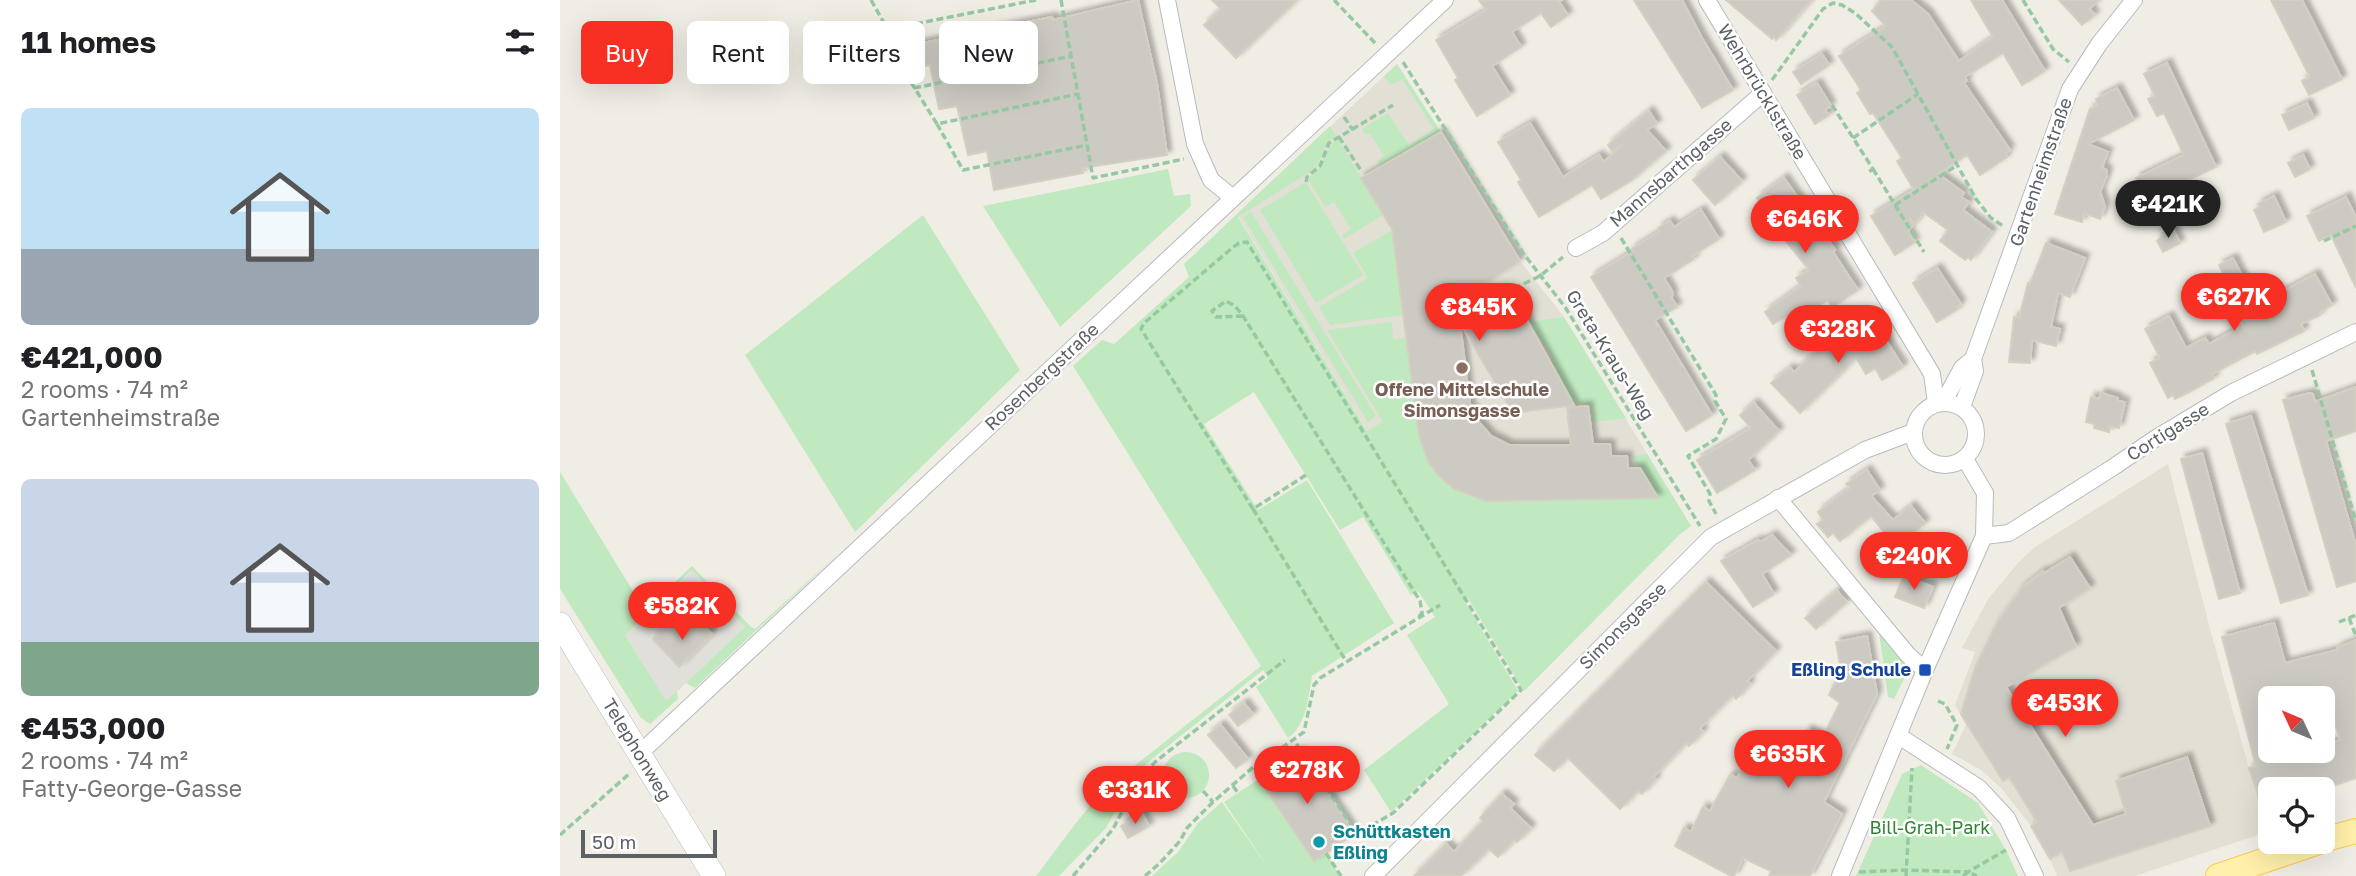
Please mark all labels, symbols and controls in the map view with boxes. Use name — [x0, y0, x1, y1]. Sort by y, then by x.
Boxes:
street label: Wehrbrücklstraße — [1714, 20, 1812, 163]
chip: Buy — [581, 21, 673, 84]
chip: Rent — [687, 21, 789, 84]
chip: Filters — [803, 21, 925, 84]
chip: New — [939, 21, 1038, 84]
icon: filters — [501, 23, 539, 61]
text: 11 homes — [21, 24, 156, 60]
street label: Gartenheimstraße — [2004, 94, 2076, 249]
street label: Mannsbarthgasse — [1605, 113, 1736, 231]
icon: home — [217, 154, 343, 280]
pin: €421K — [2119, 180, 2217, 240]
text: €421K — [2131, 189, 2205, 217]
pin: €646K — [1756, 196, 1854, 255]
text: €646K — [1767, 204, 1843, 232]
pin: €627K — [2185, 274, 2283, 333]
text: €627K — [2197, 282, 2271, 310]
pin: €845K — [1430, 284, 1528, 343]
street label: Greta-Kraus-Weg — [1562, 285, 1660, 423]
text: €845K — [1441, 292, 1517, 320]
pin: €328K — [1789, 306, 1887, 365]
text: €328K — [1800, 314, 1876, 342]
street label: Rosenbergstraße — [980, 318, 1103, 435]
text: €421,000 — [21, 339, 163, 375]
marker: Offene Mittelschule Simonsgasse — [1454, 360, 1470, 376]
text: 2 rooms · 74 m² — [21, 375, 188, 403]
place label: Offene Mittelschule Simonsgasse — [1375, 378, 1550, 421]
street label: Cortigasse — [2122, 397, 2213, 465]
text: Gartenheimstraße — [21, 403, 220, 431]
icon: home — [217, 525, 343, 651]
pin: €240K — [1865, 532, 1963, 592]
text: €240K — [1876, 541, 1952, 569]
street label: Simonsgasse — [1574, 577, 1671, 674]
pin: €582K — [633, 582, 731, 642]
text: €582K — [644, 591, 720, 619]
place label: Eßling Schule — [1791, 658, 1911, 680]
marker: Eßling Schule — [1917, 662, 1933, 678]
pin: €453K — [2016, 680, 2114, 739]
north arrow — [2258, 686, 2334, 763]
map controls — [2258, 686, 2335, 854]
text: €453K — [2027, 688, 2103, 716]
street label: Telephonweg — [599, 694, 677, 805]
text: €453,000 — [21, 710, 166, 746]
pin: €635K — [1739, 730, 1837, 790]
text: €635K — [1750, 739, 1826, 767]
text: 2 rooms · 74 m² — [21, 746, 188, 774]
pin: €278K — [1258, 746, 1356, 806]
text: €278K — [1270, 755, 1344, 783]
pin: €331K — [1086, 766, 1184, 826]
text: Fatty-George-Gasse — [21, 774, 242, 802]
text: €331K — [1099, 775, 1171, 803]
button: locate — [2258, 777, 2335, 854]
park label: Bill-Grah-Park — [1869, 816, 1991, 838]
place label: Schüttkasten Eßling — [1333, 820, 1451, 863]
scale bar — [581, 827, 718, 859]
text: 50 m — [592, 830, 636, 853]
marker: Schüttkasten Eßling — [1311, 834, 1327, 850]

